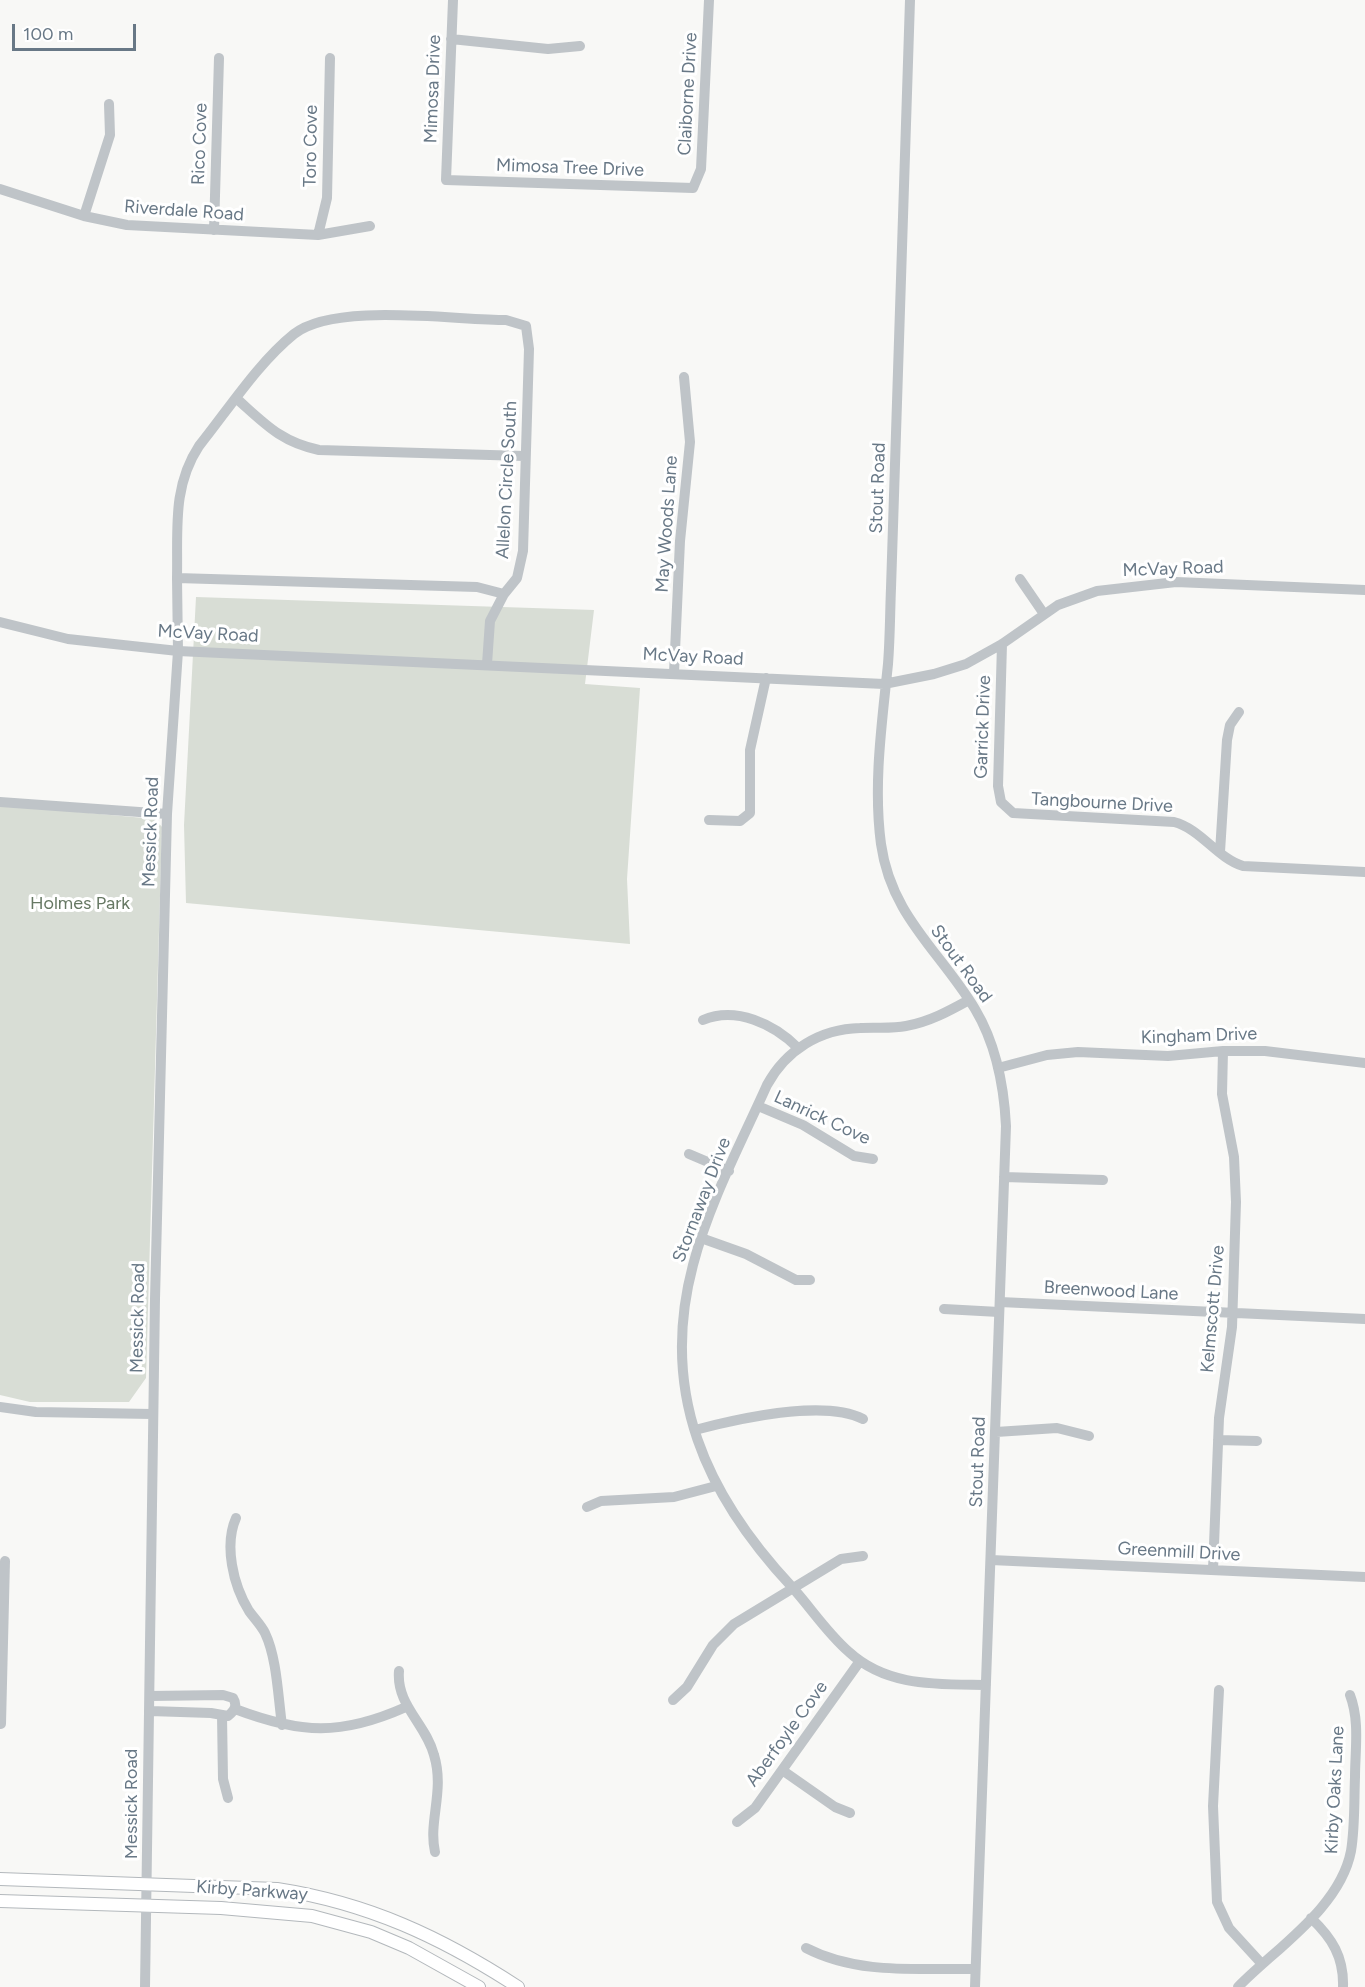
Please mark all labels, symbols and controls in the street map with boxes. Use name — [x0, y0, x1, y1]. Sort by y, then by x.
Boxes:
scale bar — [15, 12, 140, 50]
text: 100 m — [23, 23, 73, 45]
street label: Claiborne Drive — [674, 32, 702, 156]
street label: Mimosa Drive — [420, 34, 446, 144]
street label: Rico Cove — [188, 103, 212, 185]
street label: Toro Cove — [299, 105, 323, 187]
street label: Mimosa Tree Drive — [496, 155, 644, 181]
street label: Riverdale Road — [123, 196, 245, 226]
street label: Allelon Circle South — [492, 400, 522, 560]
street label: Stout Road — [866, 442, 890, 534]
street label: May Woods Lane — [651, 455, 683, 593]
street label: McVay Road — [1122, 556, 1224, 582]
street label: McVay Road — [157, 621, 259, 647]
street label: McVay Road — [642, 644, 744, 670]
street label: Garrick Drive — [970, 675, 996, 779]
street label: Messick Road — [138, 776, 164, 888]
street label: Tangbourne Drive — [1031, 789, 1173, 817]
park label: Holmes Park — [30, 893, 130, 915]
street label: Stout Road — [926, 921, 996, 1007]
street label: Kingham Drive — [1140, 1023, 1258, 1049]
street label: Lanrick Cove — [770, 1086, 874, 1150]
street label: Stornaway Drive — [668, 1135, 736, 1265]
street label: Kelmscott Drive — [1197, 1244, 1229, 1374]
street label: Messick Road — [126, 1263, 150, 1373]
street label: Breenwood Lane — [1043, 1277, 1179, 1305]
street label: Stout Road — [966, 1416, 990, 1508]
street label: Greenmill Drive — [1117, 1538, 1241, 1566]
street label: Aberfoyle Cove — [741, 1677, 833, 1791]
street label: Kirby Oaks Lane — [1321, 1725, 1349, 1855]
street label: Messick Road — [121, 1749, 143, 1859]
street label: Kirby Parkway — [195, 1876, 309, 1906]

